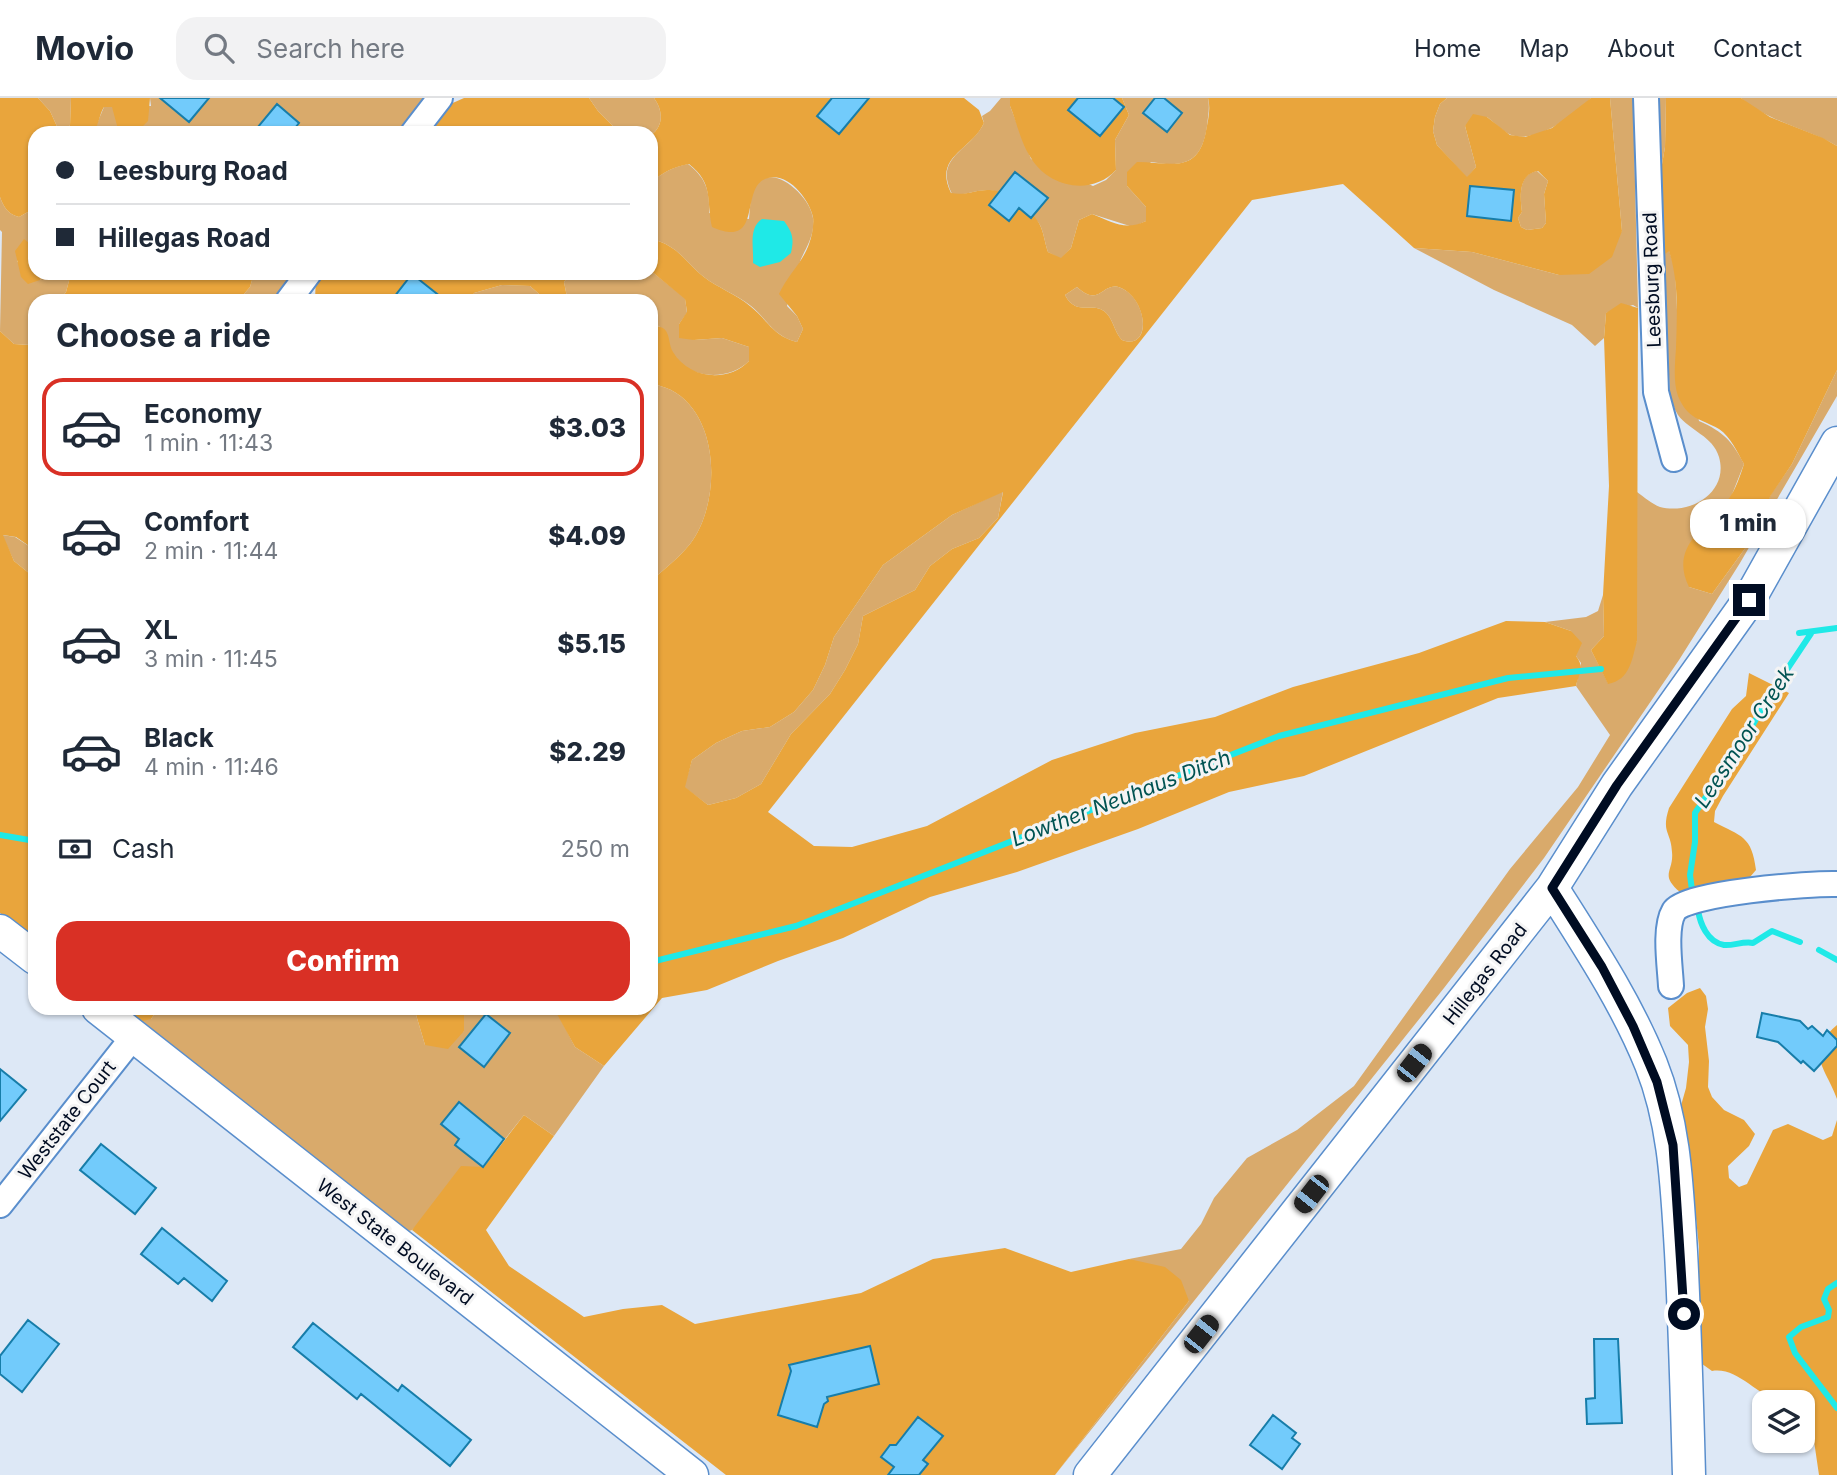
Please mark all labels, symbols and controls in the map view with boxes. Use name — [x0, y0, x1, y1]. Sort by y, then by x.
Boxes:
search box — [176, 17, 666, 80]
text: Movio — [35, 28, 134, 68]
icon: search — [200, 29, 238, 67]
text: Search here — [256, 33, 405, 64]
text: Home — [1414, 34, 1481, 63]
text: Map — [1519, 34, 1569, 63]
text: About — [1607, 34, 1675, 63]
text: Contact — [1713, 34, 1802, 63]
text: Leesburg Road — [98, 155, 288, 186]
street label: Leesburg Road — [1638, 212, 1666, 348]
text: Hillegas Road — [98, 222, 271, 253]
text: Choose a ride — [56, 316, 271, 355]
icon: car — [60, 396, 123, 459]
text: Economy — [144, 398, 262, 429]
text: $3.03 — [549, 412, 626, 443]
text: 1 min · 11:43 — [144, 429, 273, 457]
callout: 1 min — [1691, 498, 1807, 547]
icon: car — [60, 504, 123, 567]
text: Comfort — [144, 506, 249, 537]
text: 1 min — [1719, 509, 1777, 537]
text: $4.09 — [548, 520, 626, 551]
text: 2 min · 11:44 — [144, 537, 278, 565]
route end — [1733, 584, 1765, 616]
icon: car — [60, 612, 123, 675]
text: XL — [144, 614, 178, 645]
text: $5.15 — [557, 628, 626, 659]
text: 3 min · 11:45 — [144, 645, 278, 673]
water label: Leesmoor Creek — [1689, 661, 1799, 812]
icon: car — [60, 720, 123, 783]
text: Black — [144, 722, 214, 753]
text: $2.29 — [549, 736, 626, 767]
water label: Lowther Neuhaus Ditch — [1008, 745, 1234, 851]
text: 4 min · 11:46 — [144, 753, 279, 781]
icon: cash — [56, 830, 94, 868]
text: Cash — [112, 833, 175, 864]
text: 250 m — [561, 835, 630, 863]
street label: Hillegas Road — [1438, 919, 1532, 1029]
button: Confirm — [56, 921, 630, 1001]
car — [1393, 1040, 1436, 1086]
street label: Weststate Court — [13, 1056, 121, 1184]
car — [1290, 1171, 1333, 1217]
street label: West State Boulevard — [312, 1174, 478, 1310]
route start — [1668, 1298, 1700, 1330]
car — [1180, 1311, 1223, 1357]
map controls — [1752, 1390, 1815, 1453]
button: layers — [1752, 1390, 1815, 1453]

